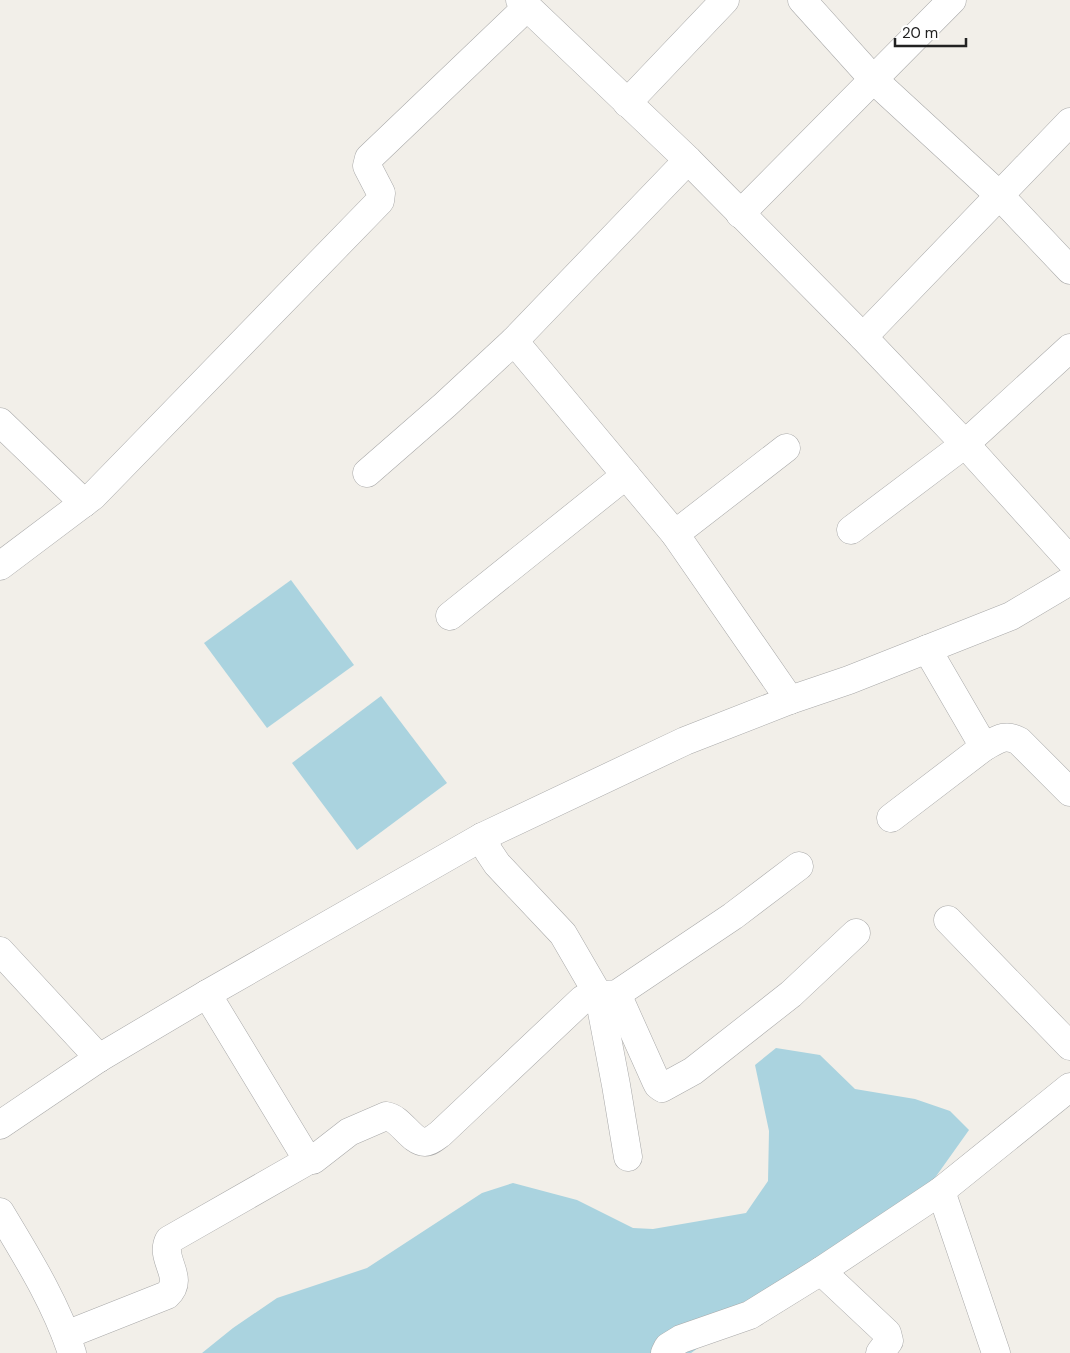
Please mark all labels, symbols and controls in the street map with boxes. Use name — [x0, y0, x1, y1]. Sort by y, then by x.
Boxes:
scale bar — [895, 15, 966, 47]
text: 20 m — [902, 23, 938, 43]

